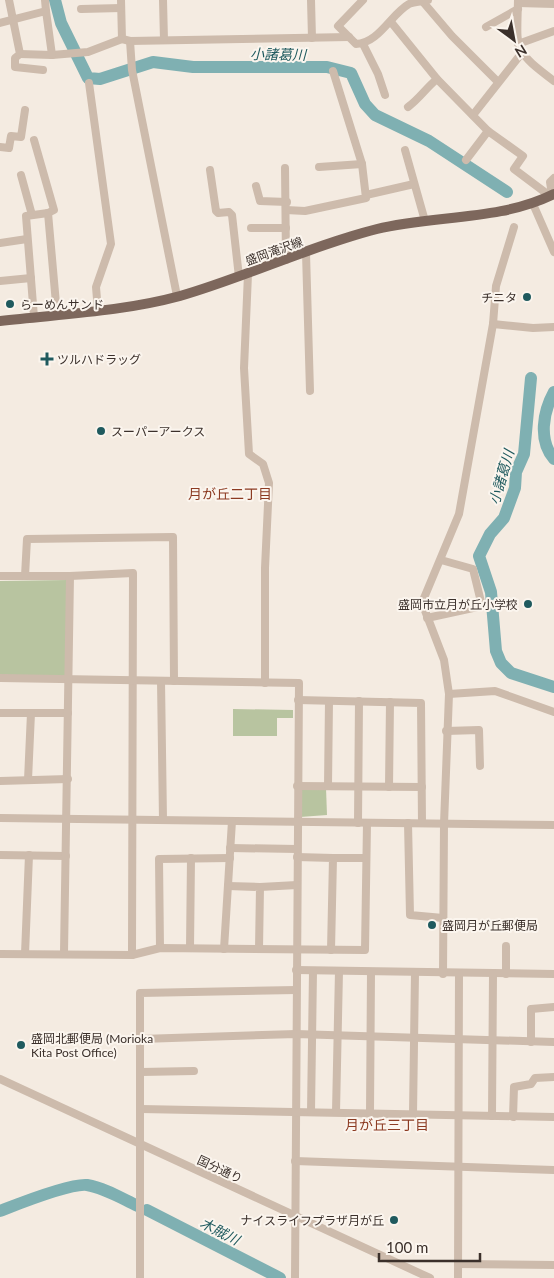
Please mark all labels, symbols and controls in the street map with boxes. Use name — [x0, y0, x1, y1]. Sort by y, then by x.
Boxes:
north arrow — [489, 15, 539, 65]
text: N — [512, 41, 530, 62]
water label: 小諸葛川 — [250, 45, 308, 63]
street label: 盛岡滝沢線 — [243, 234, 305, 268]
place label: チニタ — [481, 290, 517, 305]
marker: チニタ — [521, 291, 533, 303]
place label: らーめんサンド — [20, 297, 104, 312]
marker: らーめんサンド — [4, 298, 16, 310]
place label: ツルハドラッグ — [57, 352, 141, 367]
marker: ツルハドラッグ — [41, 353, 53, 365]
place label: スーパーアークス — [111, 424, 205, 439]
marker: スーパーアークス — [95, 425, 107, 437]
water label: 小諸葛川 — [485, 446, 517, 506]
district label: 月が丘二丁目 — [188, 485, 272, 502]
place label: 盛岡市立月が丘小学校 — [398, 597, 518, 612]
marker: 盛岡市立月が丘小学校 — [522, 598, 534, 610]
place label: 盛岡月が丘郵便局 — [442, 918, 538, 933]
marker: 盛岡月が丘郵便局 — [426, 919, 438, 931]
place label: 盛岡北郵便局 (Morioka Kita Post Office) — [31, 1031, 153, 1060]
marker: 盛岡北郵便局 (Morioka Kita Post Office) — [15, 1039, 27, 1051]
district label: 月が丘三丁目 — [345, 1116, 429, 1133]
street label: 国分通り — [195, 1152, 245, 1186]
place label: ナイスライフプラザ月が丘 — [240, 1213, 384, 1228]
water label: 木賊川 — [197, 1214, 244, 1249]
marker: ナイスライフプラザ月が丘 — [388, 1214, 400, 1226]
scale bar — [379, 1230, 480, 1262]
text: 100 m — [386, 1238, 428, 1256]

